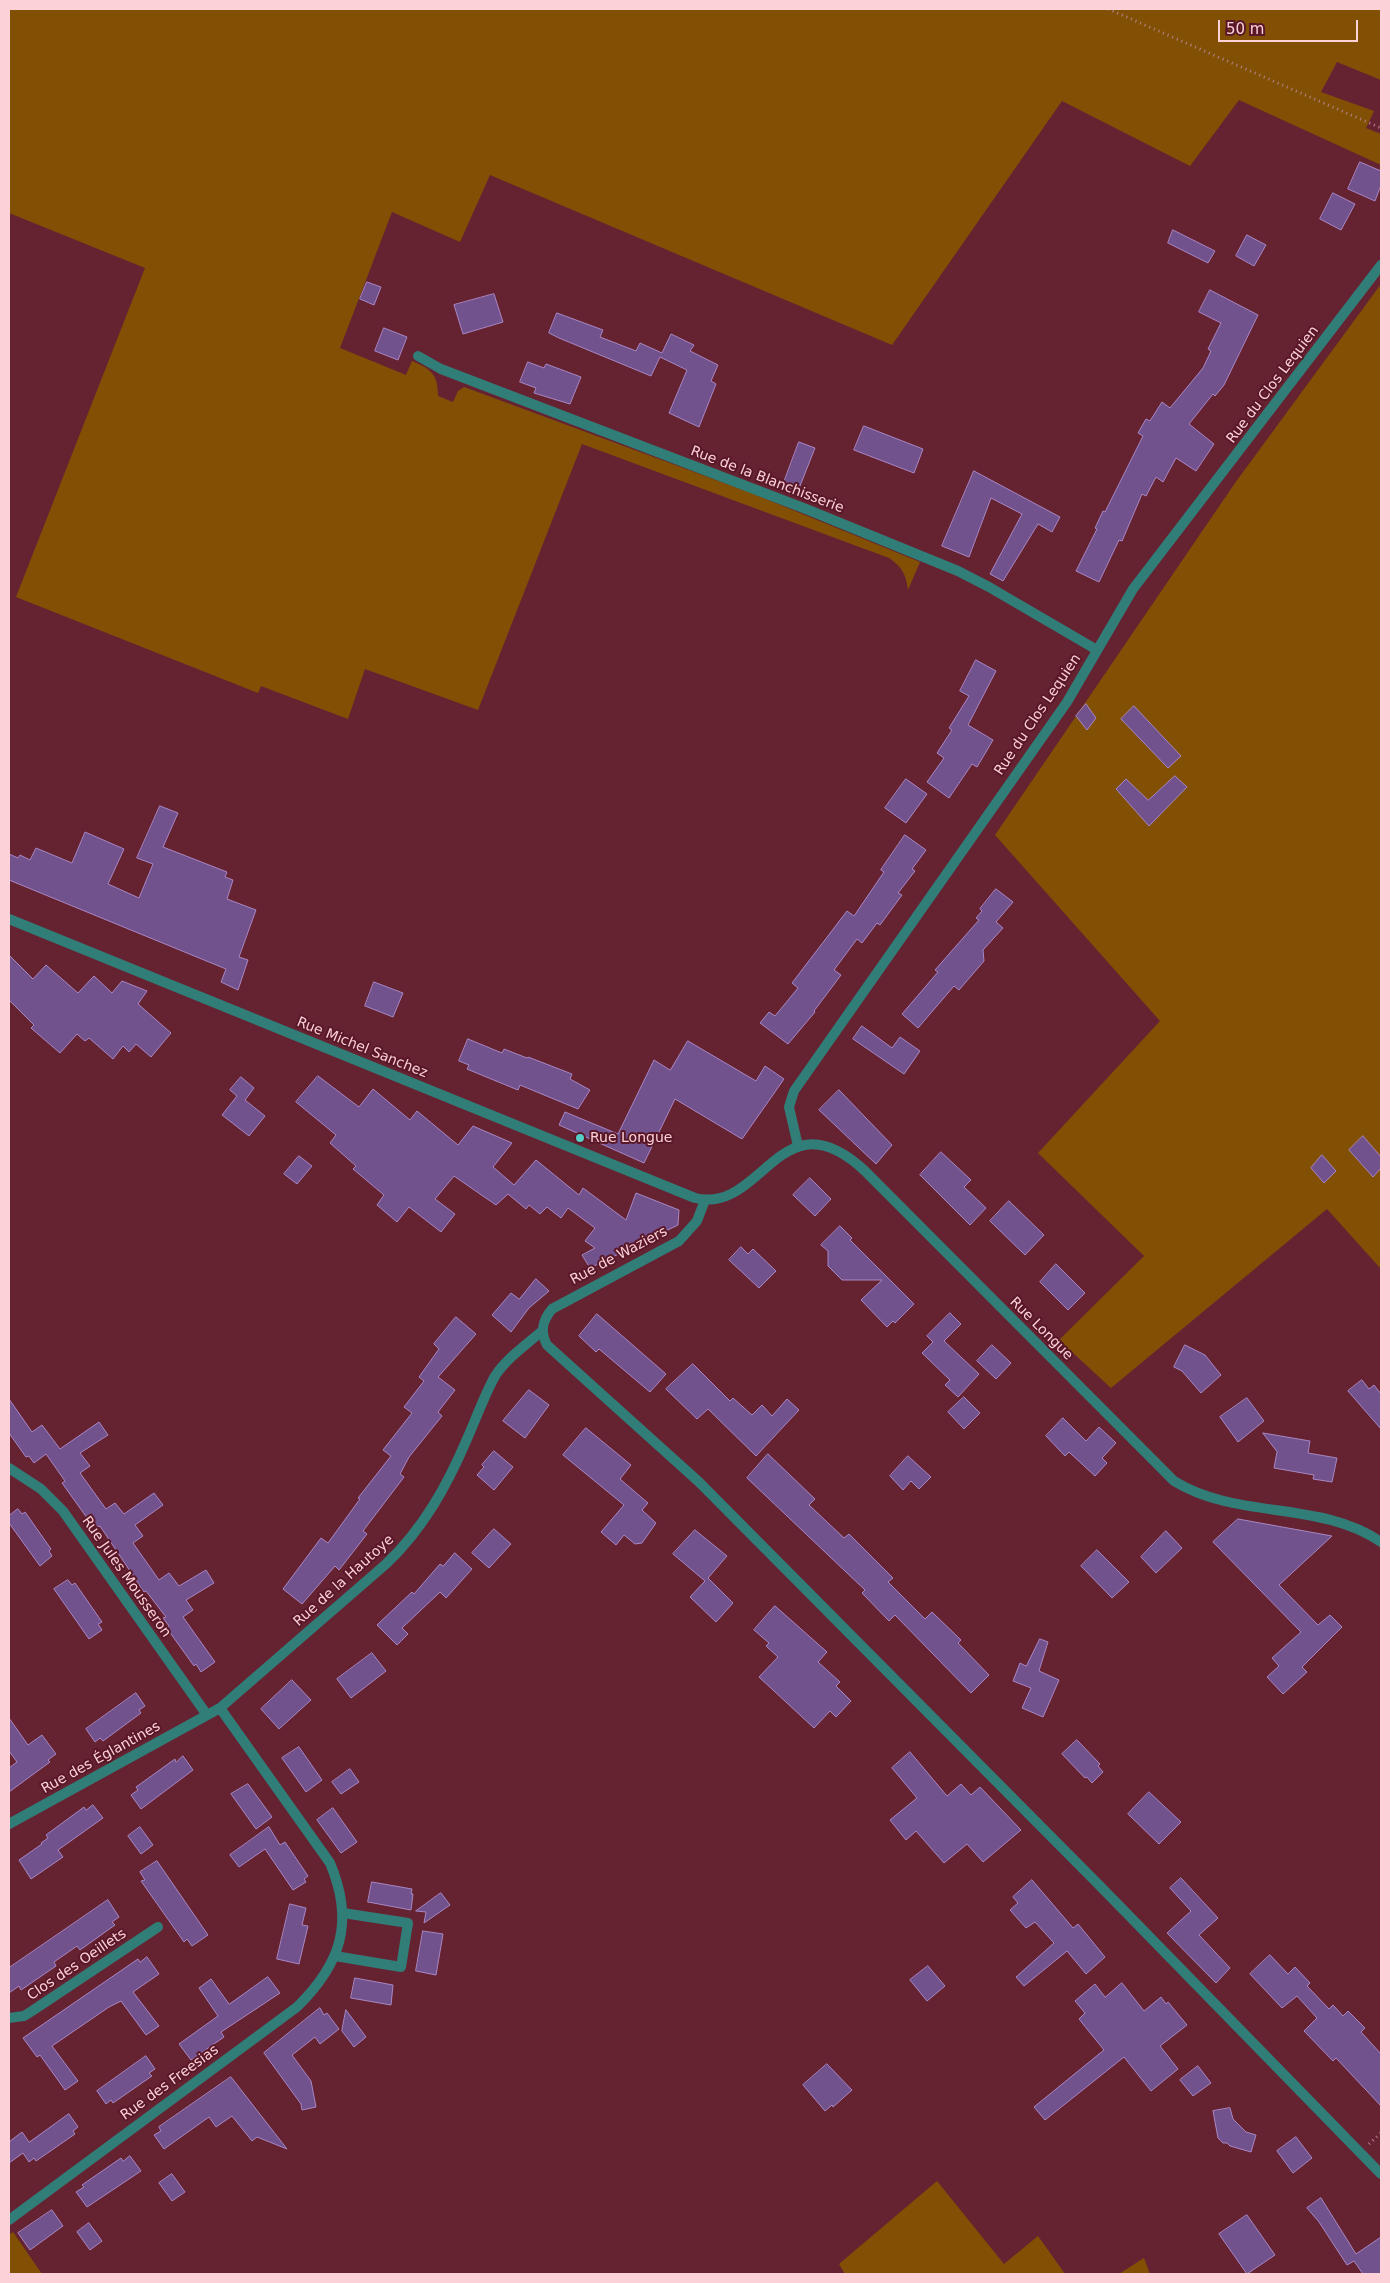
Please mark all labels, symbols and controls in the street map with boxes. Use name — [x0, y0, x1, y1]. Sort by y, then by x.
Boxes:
scale bar — [1220, 10, 1360, 42]
text: 50 m — [1226, 20, 1264, 38]
street label: Rue du Clos Lequien — [1223, 323, 1323, 447]
street label: Rue de la Blanchisserie — [688, 443, 846, 517]
street label: Rue du Clos Lequien — [991, 651, 1085, 779]
street label: Rue Michel Sanchez — [294, 1014, 430, 1082]
place label: Rue Longue — [590, 1130, 672, 1146]
marker: Rue Longue — [574, 1132, 586, 1144]
street label: Rue de Waziers — [568, 1223, 670, 1289]
street label: Rue Longue — [1006, 1294, 1076, 1364]
street label: Rue Jules Mousseron — [78, 1513, 174, 1641]
street label: Rue de la Hautoye — [291, 1532, 397, 1630]
street label: Rue des Églantines — [39, 1718, 163, 1798]
street label: Clos des Oeillets — [24, 1926, 130, 2004]
street label: Rue des Freesias — [118, 2042, 222, 2124]

